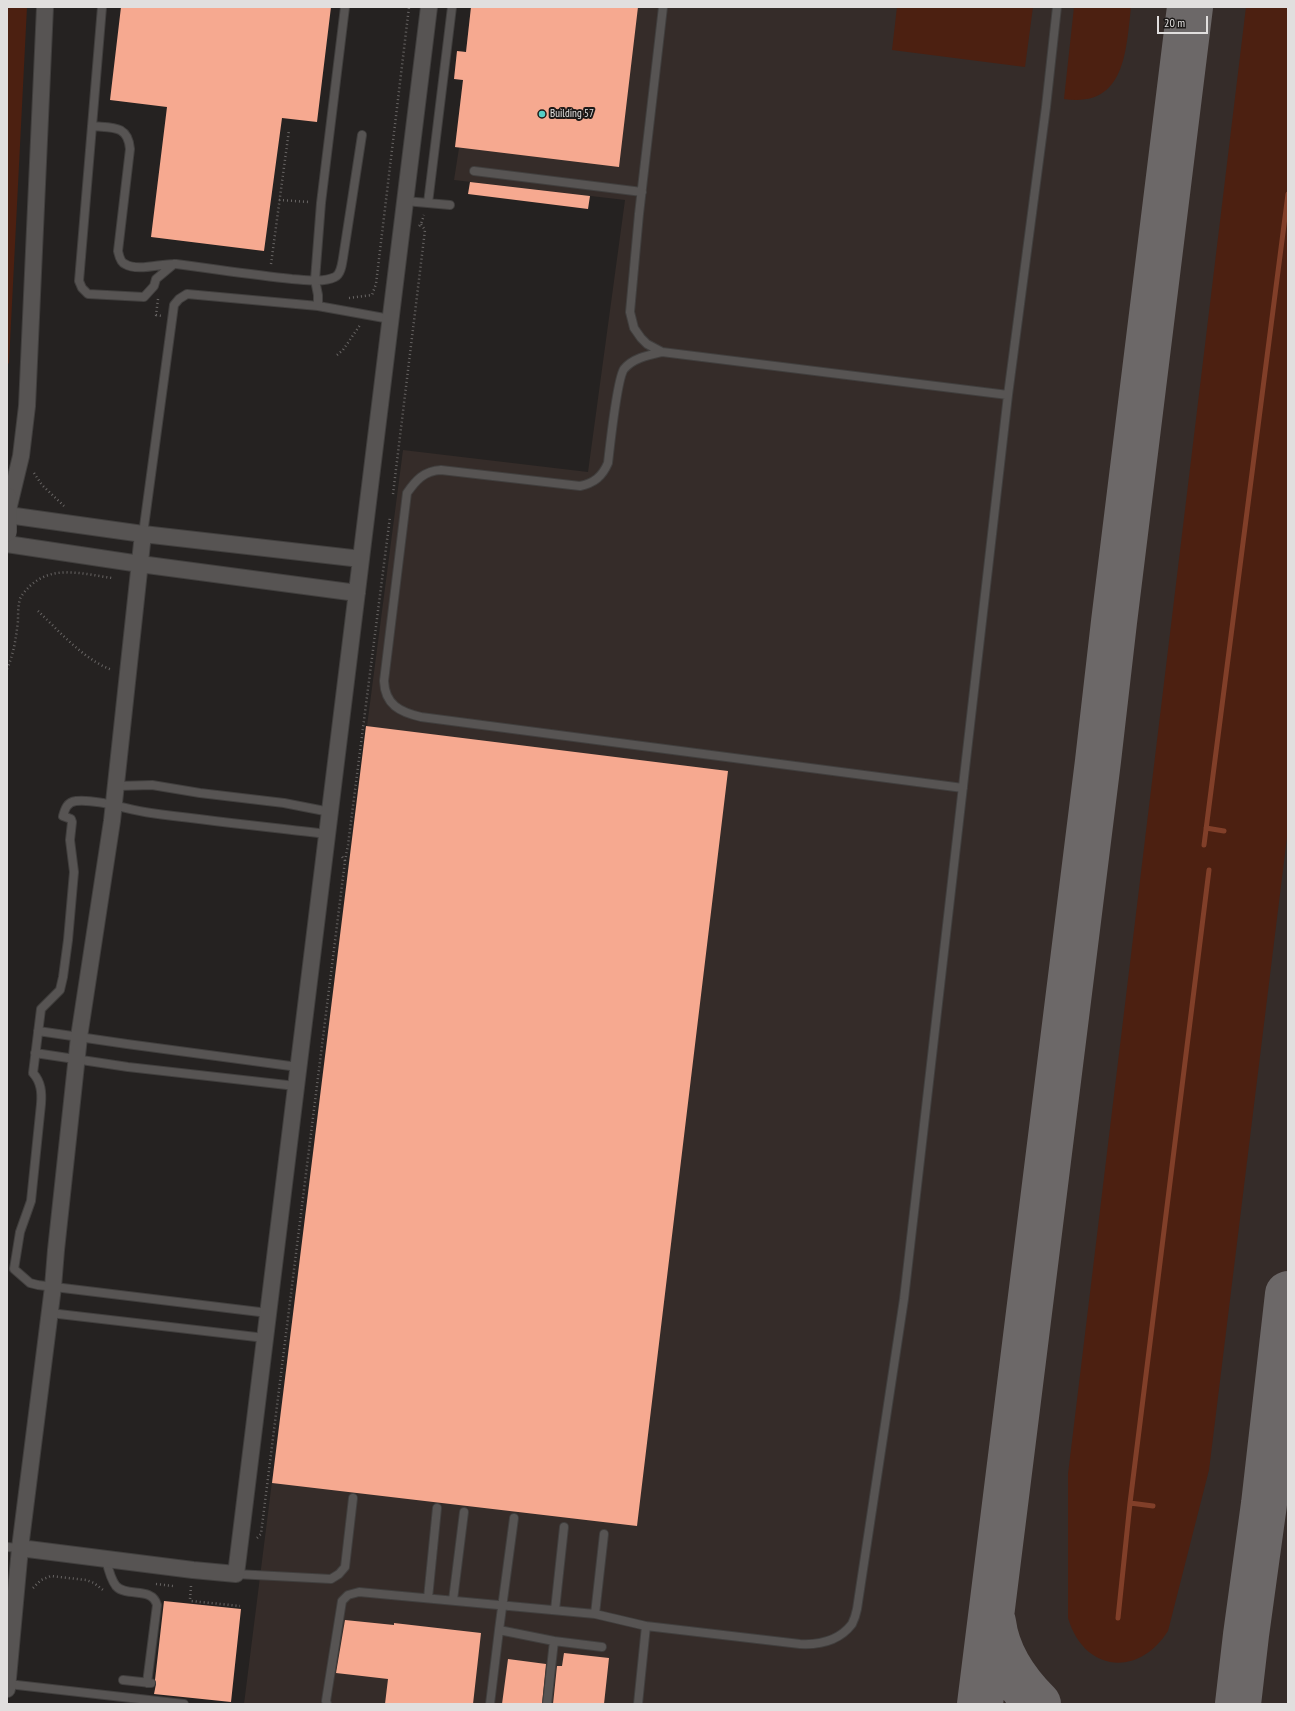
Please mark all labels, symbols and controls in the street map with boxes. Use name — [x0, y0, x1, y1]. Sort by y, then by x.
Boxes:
scale bar — [1159, 8, 1210, 34]
text: 20 m — [1164, 15, 1185, 30]
place label: Building 57 — [550, 107, 594, 121]
marker: Building 57 — [537, 109, 547, 119]

